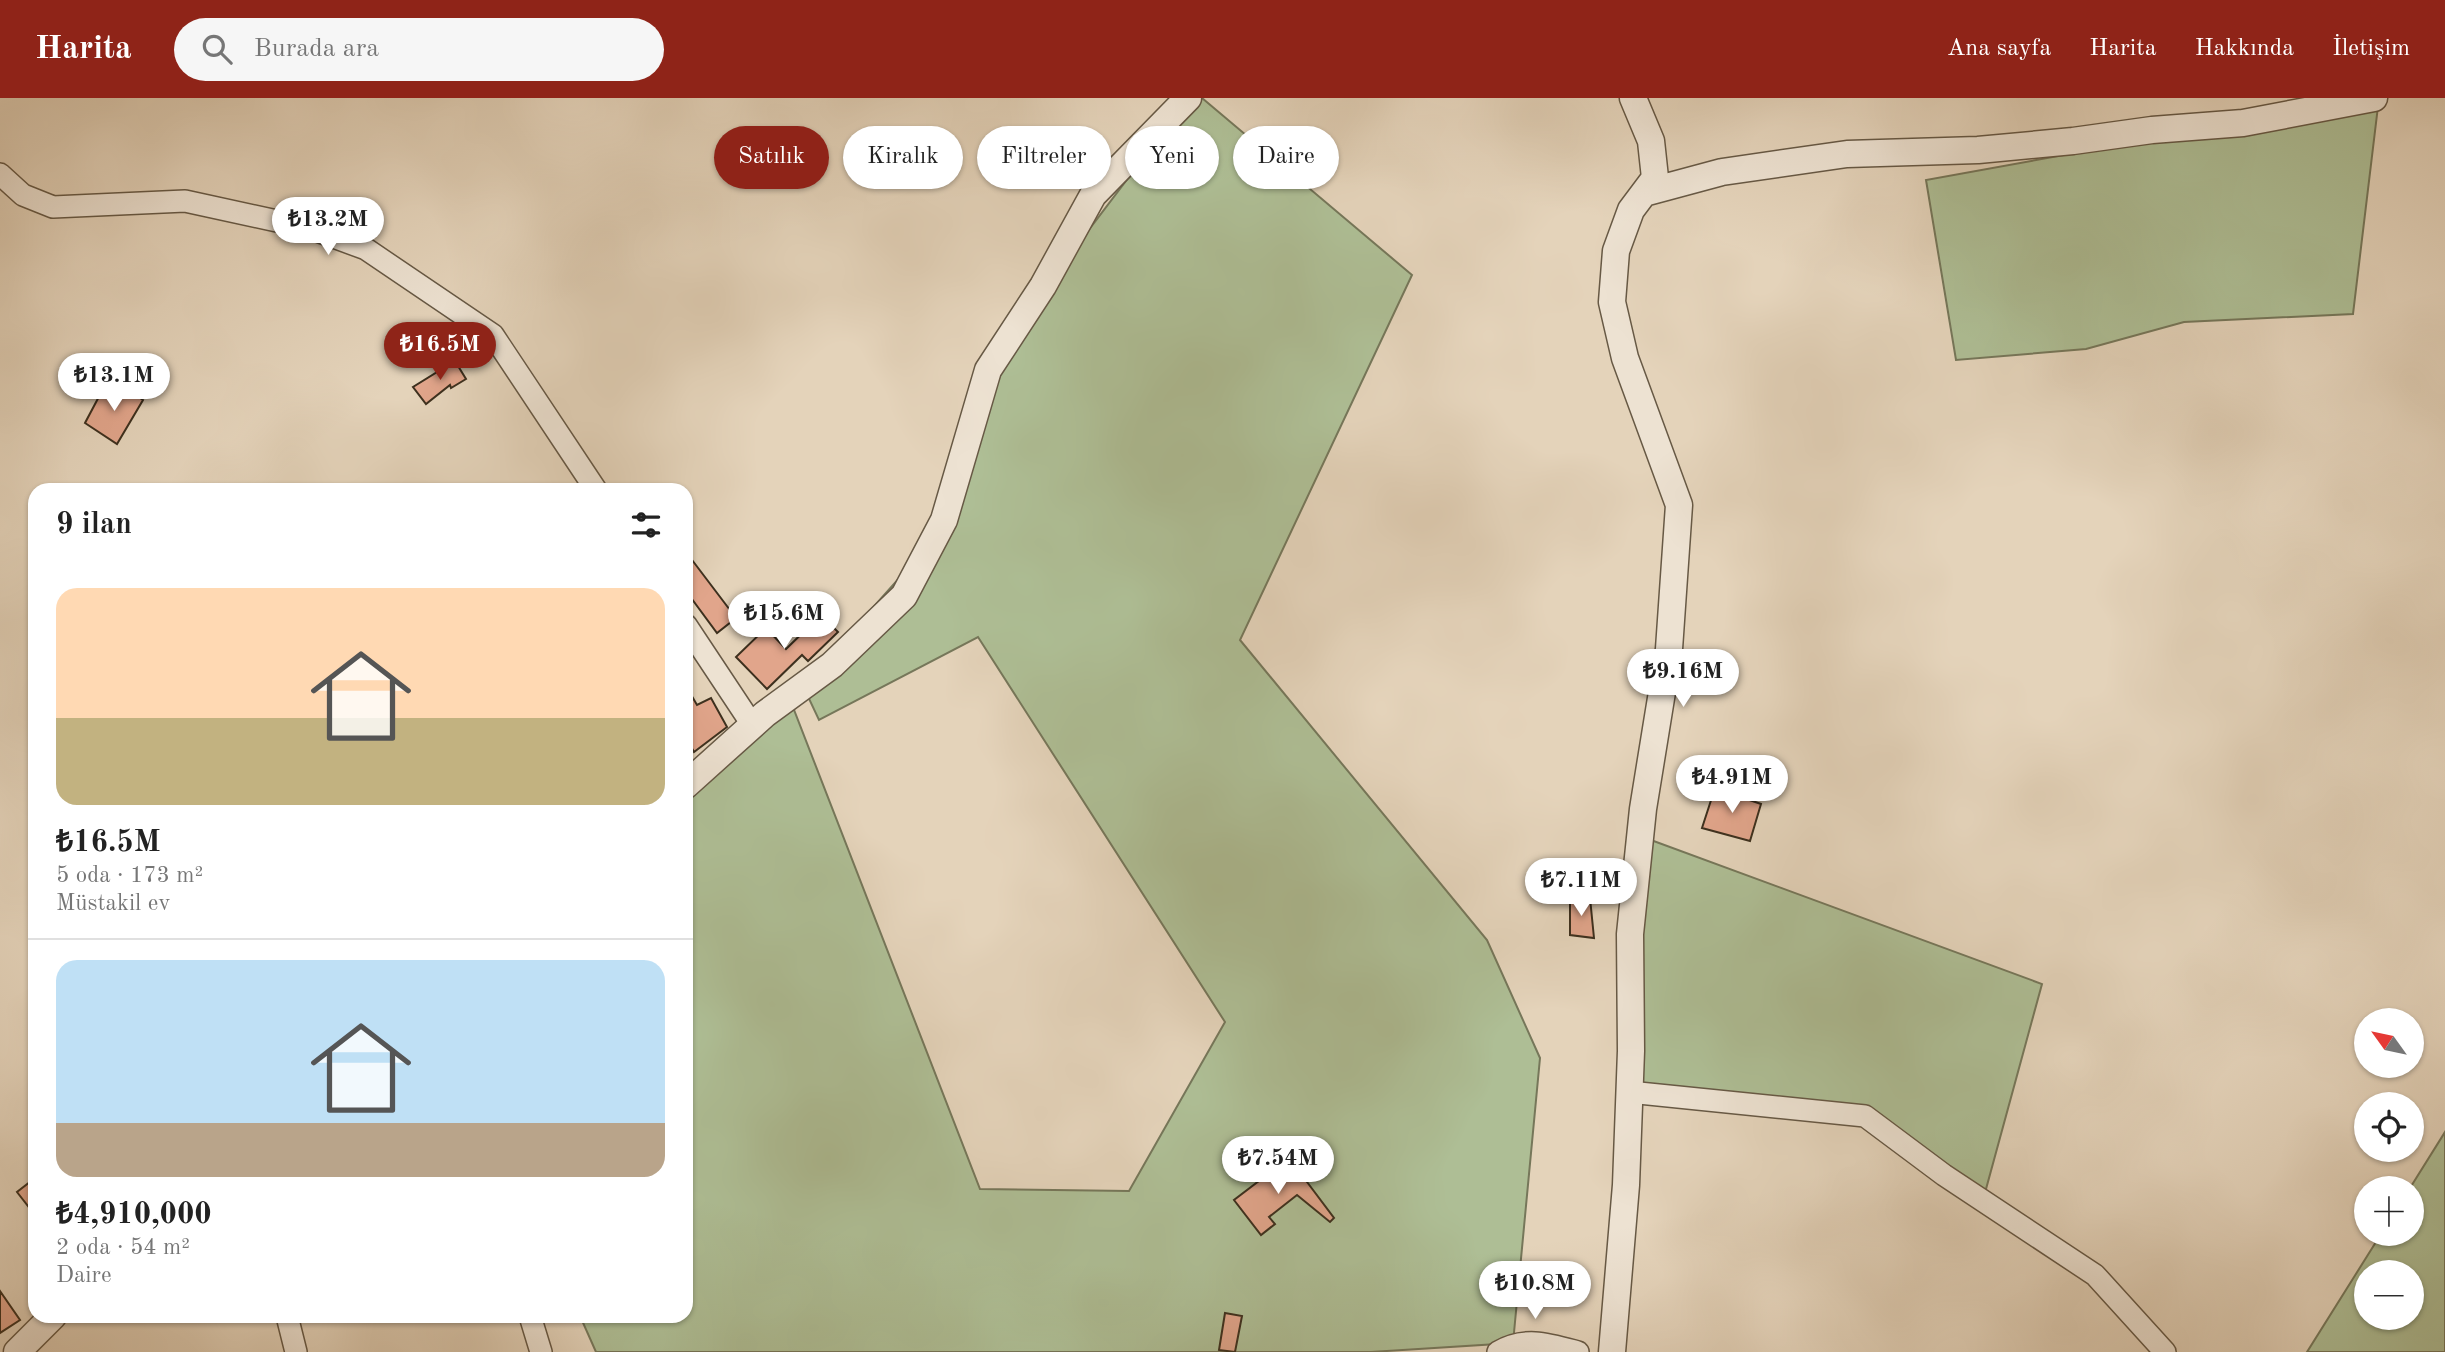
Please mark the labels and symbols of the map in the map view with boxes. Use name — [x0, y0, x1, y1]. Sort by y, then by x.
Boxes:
pin: ₺13.2M — [271, 198, 385, 257]
pin: ₺16.5M — [383, 322, 497, 382]
pin: ₺13.1M — [57, 354, 171, 413]
pin: ₺15.6M — [727, 592, 841, 651]
pin: ₺9.16M — [1626, 650, 1740, 709]
pin: ₺4.91M — [1675, 756, 1789, 815]
pin: ₺7.11M — [1524, 858, 1638, 918]
north arrow — [2354, 1008, 2424, 1078]
pin: ₺7.54M — [1221, 1136, 1335, 1196]
pin: ₺10.8M — [1478, 1262, 1592, 1321]

